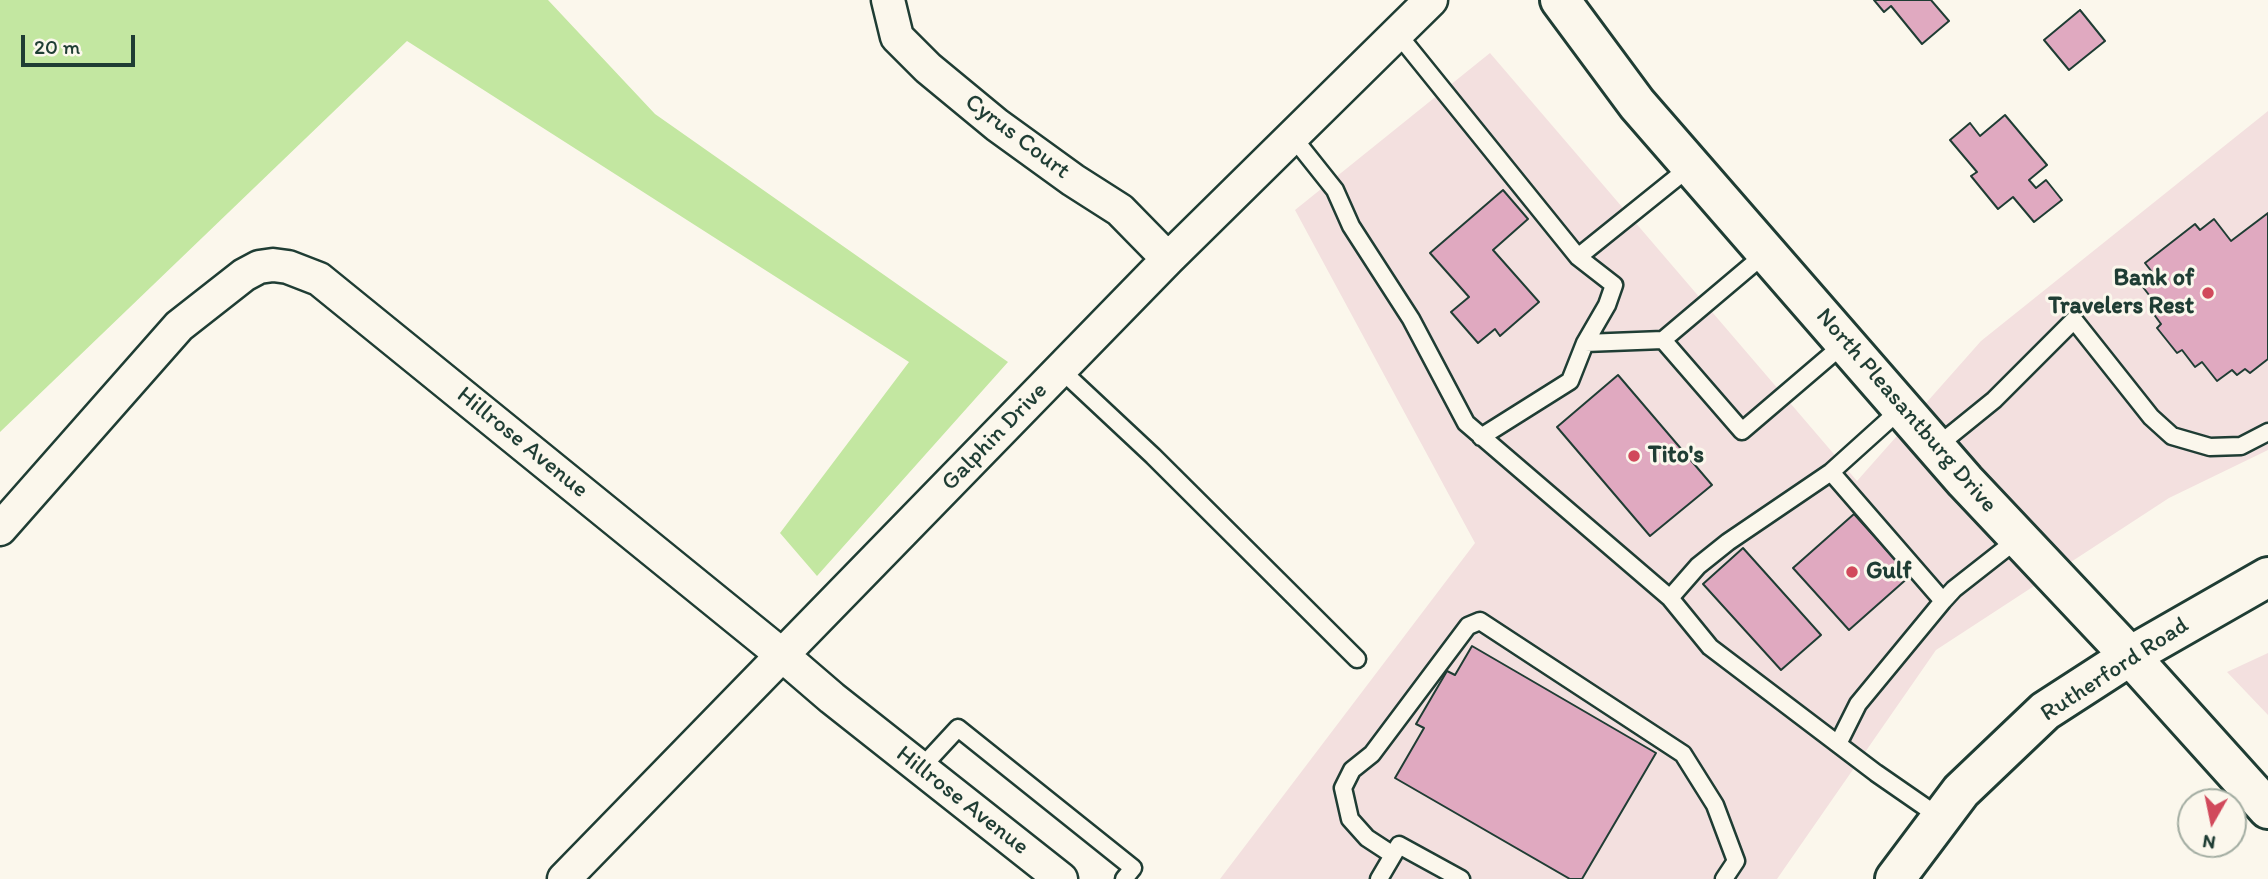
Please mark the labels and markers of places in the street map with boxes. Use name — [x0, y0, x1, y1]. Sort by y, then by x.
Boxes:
place label: Bank of Travelers Rest — [2048, 265, 2194, 321]
marker: Bank of Travelers Rest — [2200, 285, 2216, 301]
place label: Tito's — [1648, 442, 1704, 470]
marker: Tito's — [1626, 448, 1642, 464]
place label: Gulf — [1866, 558, 1912, 586]
marker: Gulf — [1844, 564, 1860, 580]

